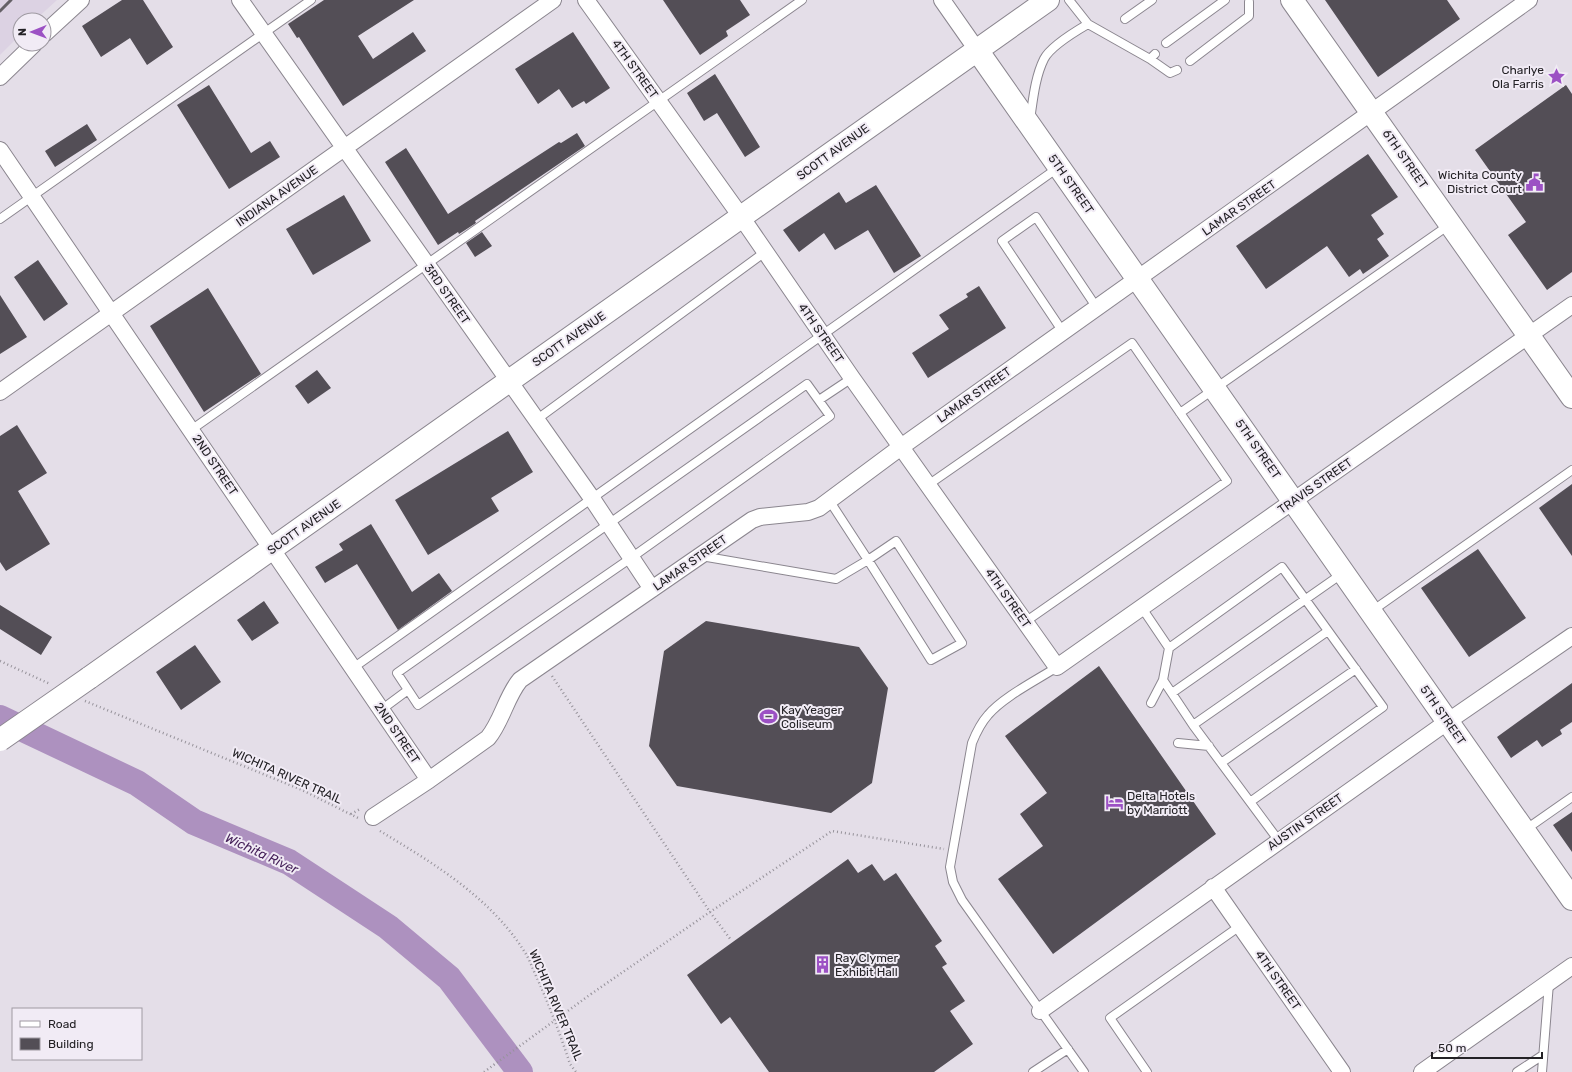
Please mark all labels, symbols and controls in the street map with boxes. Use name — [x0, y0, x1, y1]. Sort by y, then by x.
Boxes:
north arrow — [12, 12, 52, 52]
text: N — [16, 28, 29, 36]
street label: 4TH STREET — [609, 37, 661, 101]
place label: Charlye Ola Farris — [1492, 63, 1544, 91]
place icon: Charlye Ola Farris — [1547, 67, 1567, 87]
street label: SCOTT AVENUE — [794, 121, 872, 183]
street label: 6TH STREET — [1380, 127, 1431, 191]
street label: 5TH STREET — [1045, 152, 1097, 216]
street label: INDIANA AVENUE — [233, 163, 321, 229]
place label: Wichita County District Court — [1438, 168, 1522, 196]
public building icon: Wichita County District Court — [1525, 172, 1545, 192]
street label: LAMAR STREET — [1199, 177, 1279, 239]
street label: 3RD STREET — [421, 261, 473, 327]
street label: 4TH STREET — [795, 301, 847, 365]
street label: SCOTT AVENUE — [530, 309, 608, 369]
street label: LAMAR STREET — [934, 364, 1014, 426]
street label: 5TH STREET — [1232, 417, 1284, 481]
street label: 2ND STREET — [190, 432, 240, 498]
street label: TRAVIS STREET — [1275, 455, 1355, 517]
street label: SCOTT AVENUE — [265, 497, 343, 557]
street label: LAMAR STREET — [650, 532, 730, 594]
street label: 4TH STREET — [982, 566, 1034, 630]
street label: 5TH STREET — [1417, 683, 1469, 747]
street label: 2ND STREET — [372, 700, 422, 766]
place label: Kay Yeager Coliseum — [781, 703, 842, 731]
sports icon: Kay Yeager Coliseum — [758, 707, 778, 727]
street label: WICHITA RIVER TRAIL — [230, 745, 344, 807]
place label: Delta Hotels by Marriott — [1127, 789, 1195, 817]
street label: AUSTIN STREET — [1265, 791, 1345, 853]
hotel icon: Delta Hotels by Marriott — [1104, 793, 1124, 813]
water label: Wichita River — [223, 830, 301, 877]
street label: WICHITA RIVER TRAIL — [526, 947, 586, 1063]
street label: 4TH STREET — [1252, 948, 1304, 1012]
place label: Ray Clymer Exhibit Hall — [835, 951, 899, 979]
building icon: Ray Clymer Exhibit Hall — [812, 955, 832, 975]
legend — [12, 1008, 142, 1060]
text: Road — [48, 1017, 76, 1031]
scale bar — [1432, 1034, 1542, 1060]
text: Building — [48, 1037, 94, 1051]
text: 50 m — [1438, 1041, 1466, 1055]

